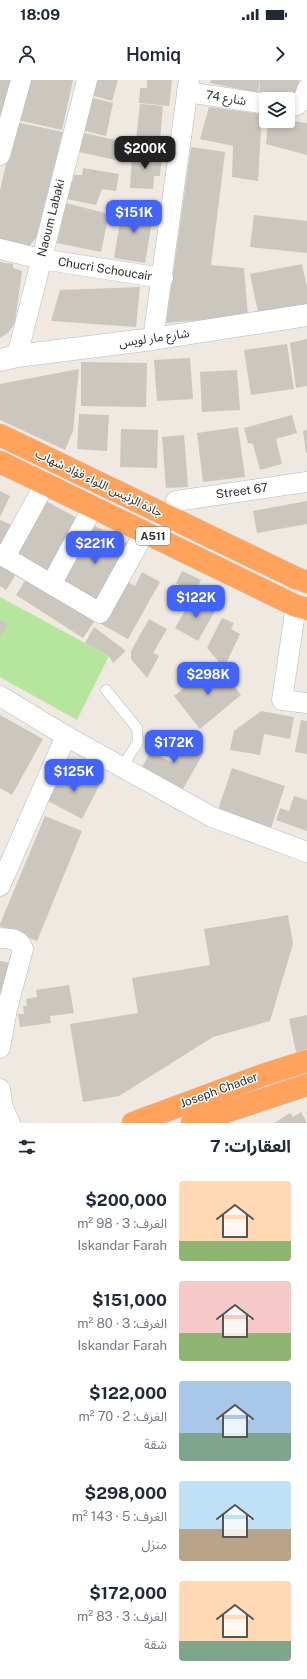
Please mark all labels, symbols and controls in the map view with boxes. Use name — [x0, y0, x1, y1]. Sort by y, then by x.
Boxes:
text: 18:09 — [20, 6, 60, 23]
icon: person — [16, 43, 38, 65]
icon: forward — [269, 43, 291, 65]
text: Homiq — [126, 44, 181, 65]
street label: شارع 74 — [204, 88, 247, 110]
map controls — [259, 92, 295, 128]
button: layers — [259, 92, 295, 128]
pin: $200K — [117, 136, 173, 170]
text: $200K — [123, 141, 167, 156]
street label: Naoum Labaki — [35, 178, 67, 258]
pin: $151K — [106, 200, 162, 234]
text: $151K — [115, 205, 153, 220]
street label: Chucri Schoucair — [57, 255, 153, 283]
street label: شارع مار لويس — [118, 326, 190, 352]
street label: جادة الرئيس اللواء فؤاد شهاب — [33, 446, 165, 520]
street label: Street 67 — [215, 480, 269, 502]
road number: A511 — [136, 527, 170, 545]
pin: $221K — [67, 531, 123, 565]
text: $221K — [75, 536, 115, 551]
pin: $122K — [168, 585, 224, 619]
text: $122K — [176, 590, 216, 605]
pin: $298K — [180, 662, 236, 696]
text: $298K — [186, 667, 230, 682]
pin: $172K — [146, 730, 202, 764]
text: $172K — [154, 735, 194, 750]
pin: $125K — [46, 759, 102, 793]
text: $125K — [54, 764, 94, 779]
street label: Joseph Chader — [178, 1069, 260, 1111]
icon: filters — [16, 1136, 38, 1158]
text: العقارات: 7 — [210, 1136, 291, 1156]
text: $200,000 — [85, 1190, 167, 1210]
icon: home — [211, 1197, 259, 1245]
text: الغرف: 3 · 98 m² — [77, 1216, 167, 1231]
text: Iskandar Farah — [77, 1238, 167, 1253]
text: $151,000 — [92, 1290, 167, 1310]
icon: home — [211, 1297, 259, 1345]
text: الغرف: 3 · 80 m² — [77, 1316, 167, 1331]
text: Iskandar Farah — [77, 1338, 167, 1353]
text: $122,000 — [89, 1383, 167, 1403]
icon: home — [211, 1397, 259, 1445]
text: الغرف: 2 · 70 m² — [79, 1409, 167, 1424]
text: شقة — [144, 1437, 167, 1452]
text: $298,000 — [85, 1483, 167, 1503]
icon: home — [211, 1497, 259, 1545]
text: الغرف: 5 · 143 m² — [72, 1509, 167, 1524]
text: منزل — [142, 1537, 167, 1552]
text: $172,000 — [89, 1583, 167, 1603]
icon: home — [211, 1597, 259, 1645]
text: الغرف: 3 · 83 m² — [77, 1609, 167, 1624]
text: شقة — [144, 1637, 167, 1652]

